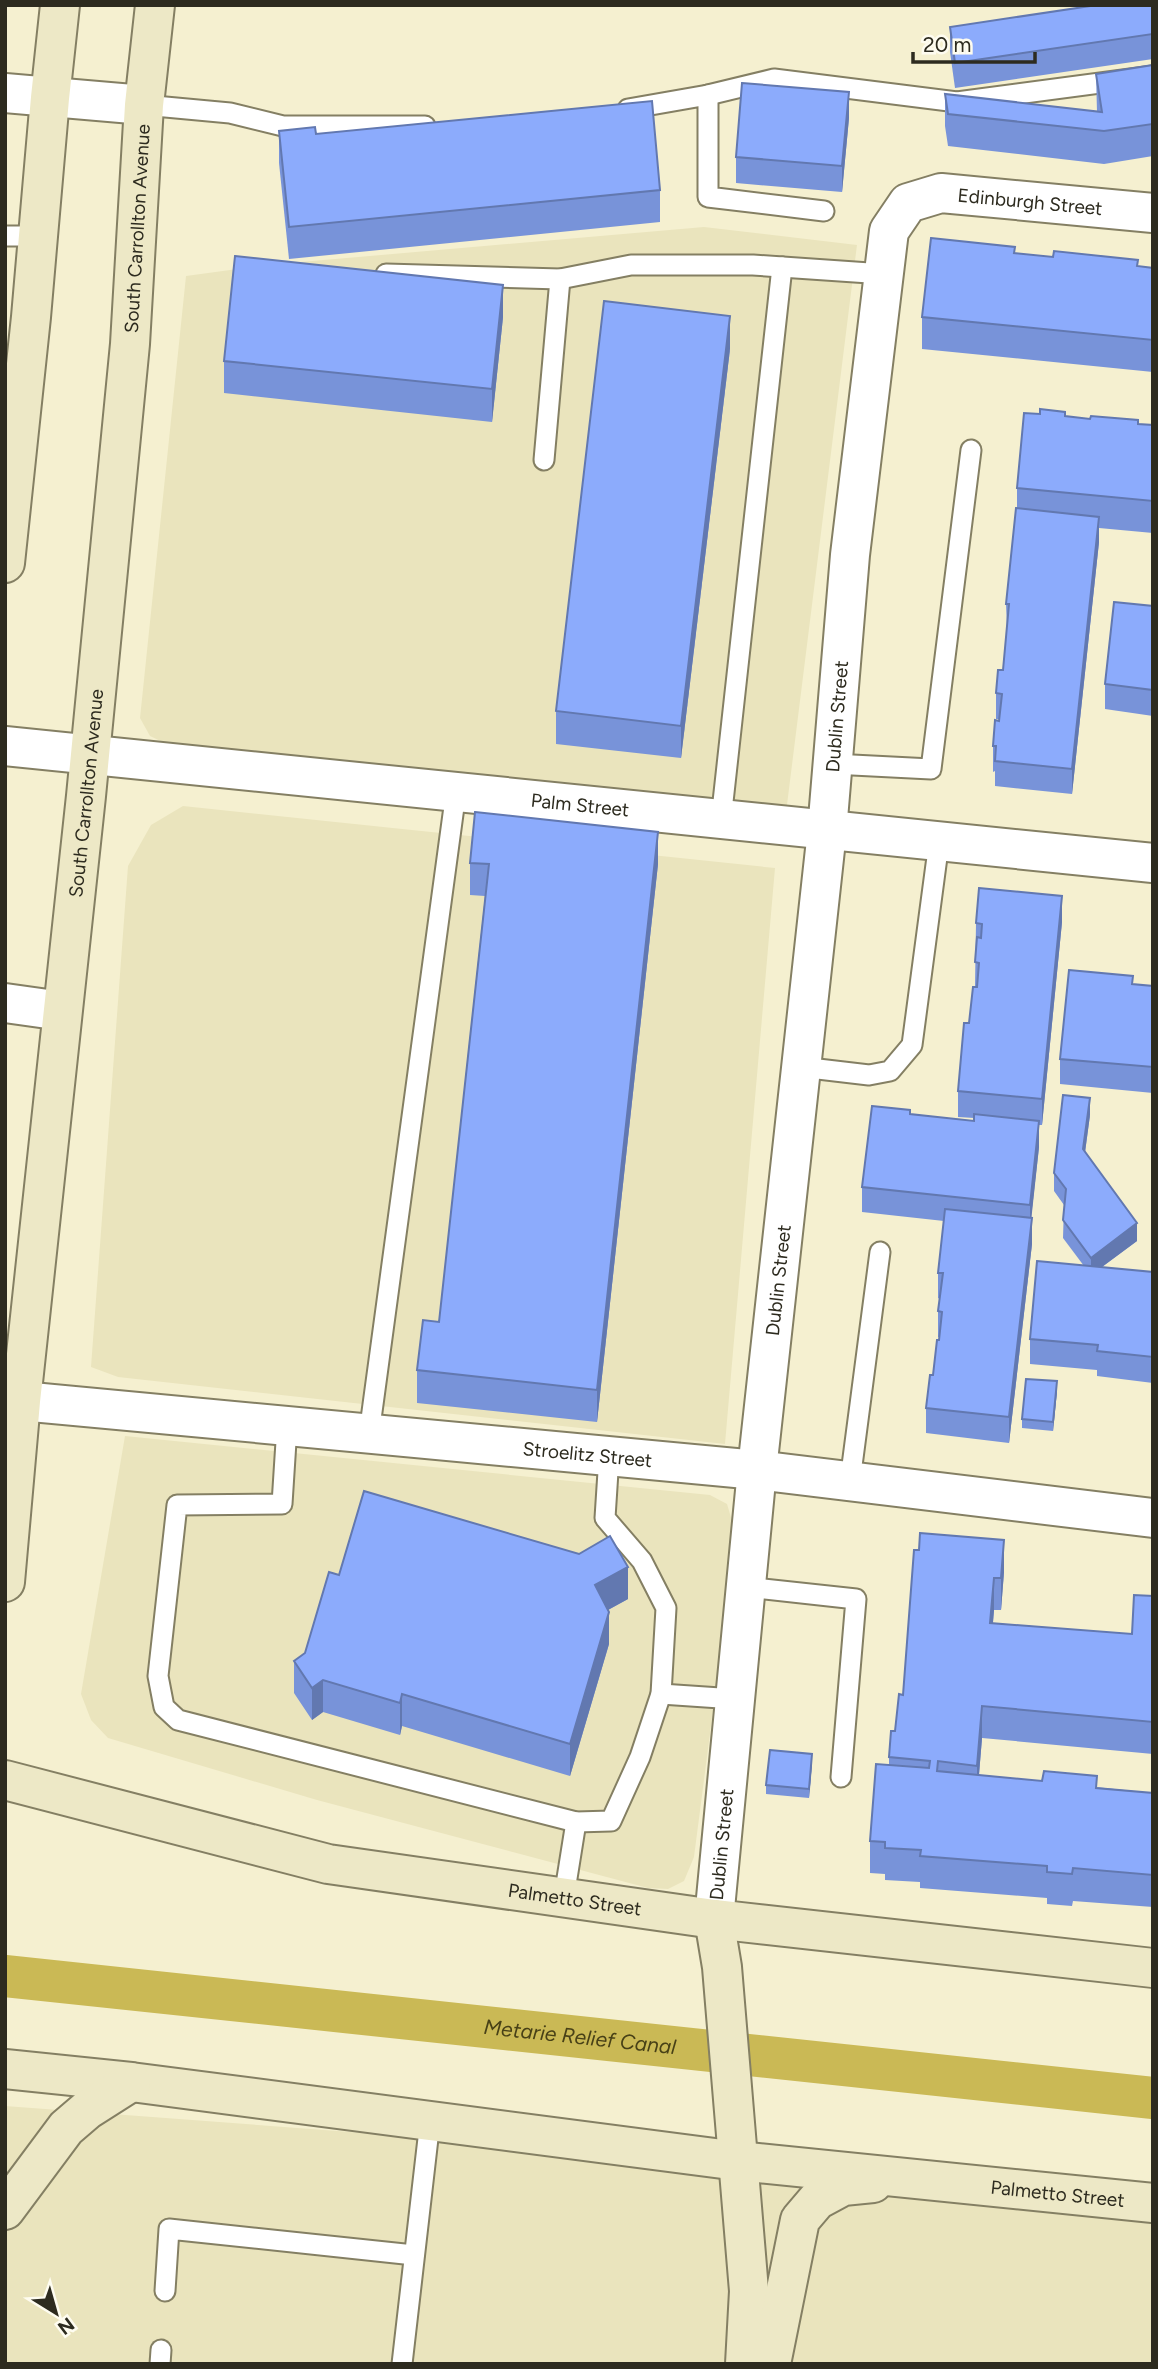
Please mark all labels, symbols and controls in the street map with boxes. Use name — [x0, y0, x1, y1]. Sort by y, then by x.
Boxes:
scale bar — [913, 21, 1036, 65]
text: 20 m — [923, 32, 971, 57]
street label: South Carrollton Avenue — [120, 123, 155, 334]
street label: Edinburgh Street — [957, 184, 1103, 220]
street label: Dublin Street — [821, 660, 853, 773]
street label: South Carrollton Avenue — [64, 688, 108, 899]
street label: Palm Street — [530, 789, 630, 822]
street label: Dublin Street — [761, 1223, 796, 1337]
street label: Stroelitz Street — [522, 1437, 653, 1472]
street label: Dublin Street — [705, 1788, 738, 1901]
street label: Palmetto Street — [506, 1879, 643, 1921]
water label: Metarie Relief Canal — [482, 2014, 678, 2059]
street label: Palmetto Street — [989, 2176, 1126, 2212]
north arrow — [21, 2278, 91, 2348]
text: N — [53, 2313, 79, 2340]

